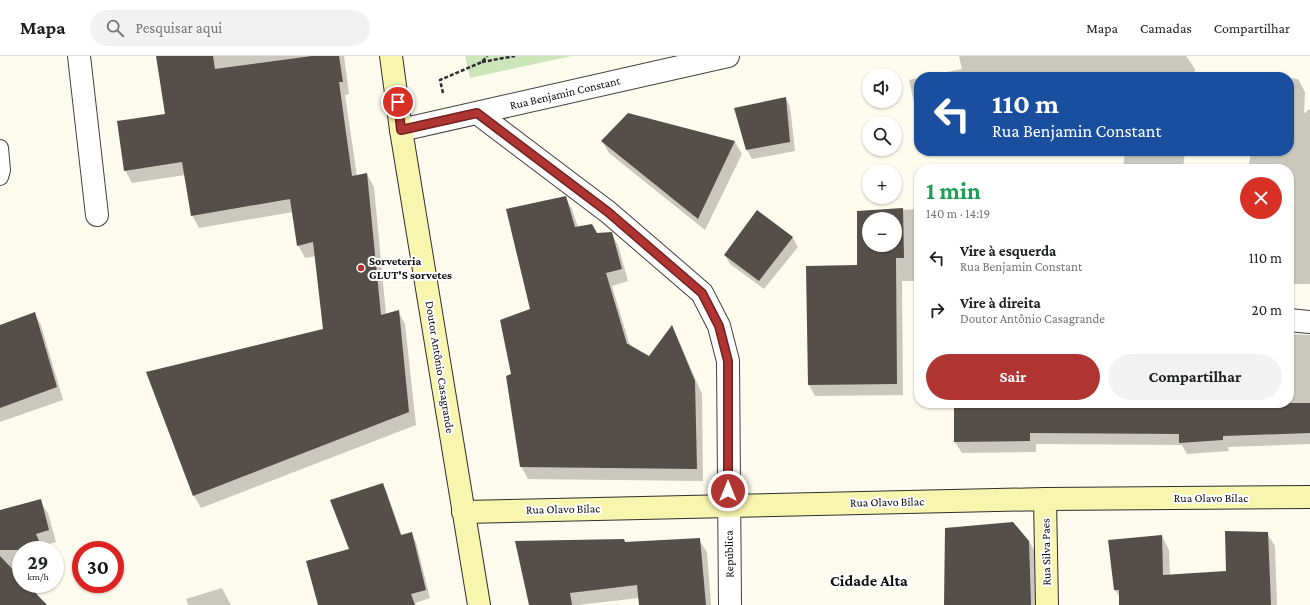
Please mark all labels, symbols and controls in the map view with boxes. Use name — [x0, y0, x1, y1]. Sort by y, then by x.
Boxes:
search box — [90, 10, 370, 46]
text: Mapa — [20, 17, 66, 38]
icon: search — [104, 17, 126, 39]
text: Pesquisar aqui — [136, 20, 222, 36]
text: Mapa — [1086, 20, 1118, 36]
text: Camadas — [1140, 20, 1192, 36]
text: Compartilhar — [1214, 20, 1290, 36]
map controls — [862, 68, 902, 252]
button: sound — [862, 68, 902, 108]
street label: Rua Benjamin Constant — [508, 73, 623, 113]
pin — [381, 85, 415, 119]
icon: left — [926, 88, 978, 140]
text: 110 m — [992, 88, 1059, 119]
icon: arrive — [387, 91, 409, 113]
button: search — [862, 116, 902, 156]
text: Rua Benjamin Constant — [992, 121, 1161, 141]
button: + — [862, 164, 902, 204]
text: 1 min — [926, 177, 981, 204]
button: close — [1240, 177, 1282, 219]
text: 140 m · 14:19 — [926, 206, 990, 221]
button: − — [862, 212, 902, 252]
text: Vire à esquerda — [960, 243, 1056, 259]
icon: left — [926, 247, 948, 269]
text: 110 m — [1249, 250, 1282, 266]
place label: Sorveteria GLUT'S sorvetes — [369, 254, 452, 282]
text: Rua Benjamin Constant — [960, 259, 1082, 274]
marker: Sorveteria GLUT'S sorvetes — [356, 263, 366, 273]
text: Vire à direita — [960, 295, 1041, 311]
icon: right — [926, 299, 948, 321]
street label: Doutor Antônio Casagrande — [423, 300, 457, 434]
text: 20 m — [1252, 302, 1282, 318]
text: Doutor Antônio Casagrande — [960, 311, 1105, 326]
button: Sair — [926, 354, 1100, 400]
button: Compartilhar — [1108, 354, 1282, 400]
position arrow — [707, 470, 749, 512]
street label: Rua Olavo Bilac — [1174, 491, 1248, 505]
street label: Rua Olavo Bilac — [850, 494, 924, 510]
street label: Rua Olavo Bilac — [526, 501, 600, 517]
street label: Rua Silva Paes — [1038, 518, 1054, 586]
street label: República — [722, 530, 736, 578]
speed limit sign: 30 — [72, 541, 124, 593]
text: 29 — [27, 551, 49, 573]
text: km/h — [27, 571, 49, 582]
district label: Cidade Alta — [830, 572, 908, 589]

